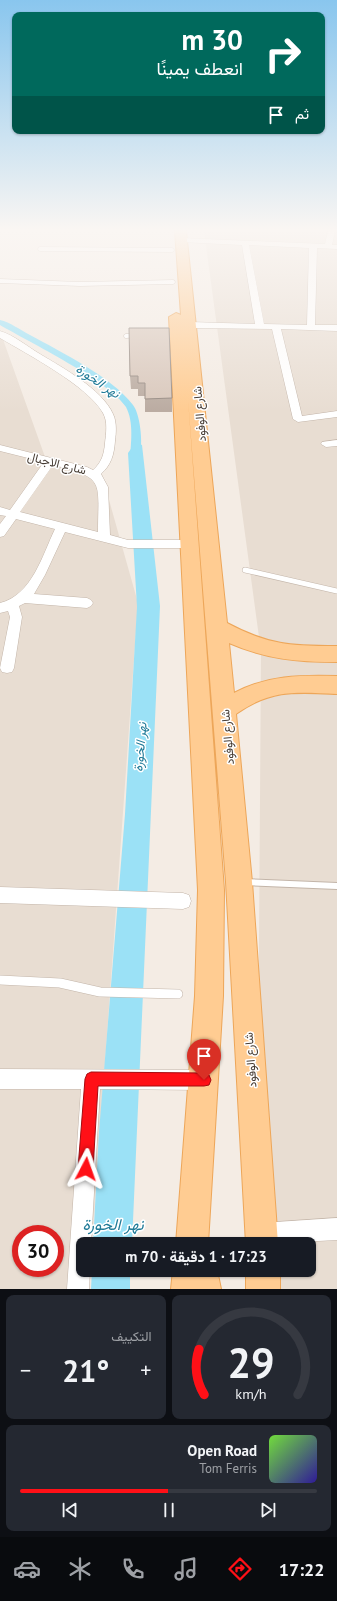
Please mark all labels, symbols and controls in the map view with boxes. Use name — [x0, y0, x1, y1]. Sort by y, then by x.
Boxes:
text: 30 m — [182, 21, 243, 58]
icon: right — [257, 28, 309, 80]
text: انعطف يمينًا — [156, 57, 243, 80]
icon: arrive — [265, 104, 287, 126]
text: ثم — [295, 104, 309, 123]
water label: نهر الخورة — [73, 360, 124, 403]
street label: شارع الوفود — [189, 386, 211, 442]
street label: شارع الاجبال — [26, 448, 88, 479]
street label: شارع الوفود — [217, 709, 239, 765]
water label: نهر الخورة — [129, 720, 151, 772]
street label: شارع الوفود — [241, 1032, 261, 1088]
pin — [187, 1039, 221, 1080]
icon: arrive — [193, 1045, 215, 1067]
position arrow — [65, 1148, 107, 1190]
water label: نهر الخورة — [82, 1214, 145, 1235]
speed limit sign: 30 — [12, 1225, 64, 1277]
text: 17:23 · 1 دقيقة · 70 m — [125, 1247, 267, 1266]
text: التكييف — [111, 1328, 152, 1345]
text: 29 — [228, 1336, 275, 1389]
text: 21° — [62, 1351, 109, 1390]
text: − — [20, 1356, 31, 1384]
text: + — [140, 1356, 151, 1384]
text: km/h — [236, 1384, 267, 1403]
text: Open Road — [187, 1441, 257, 1460]
text: Tom Ferris — [199, 1460, 257, 1477]
icon: previous — [59, 1499, 81, 1521]
icon: pause — [158, 1499, 180, 1521]
icon: next — [257, 1499, 279, 1521]
icon: car — [13, 1555, 41, 1583]
icon: climate — [66, 1555, 94, 1583]
icon: phone — [119, 1555, 147, 1583]
icon: music — [172, 1555, 200, 1583]
icon: directions — [226, 1555, 254, 1583]
text: 17:22 — [279, 1558, 324, 1581]

